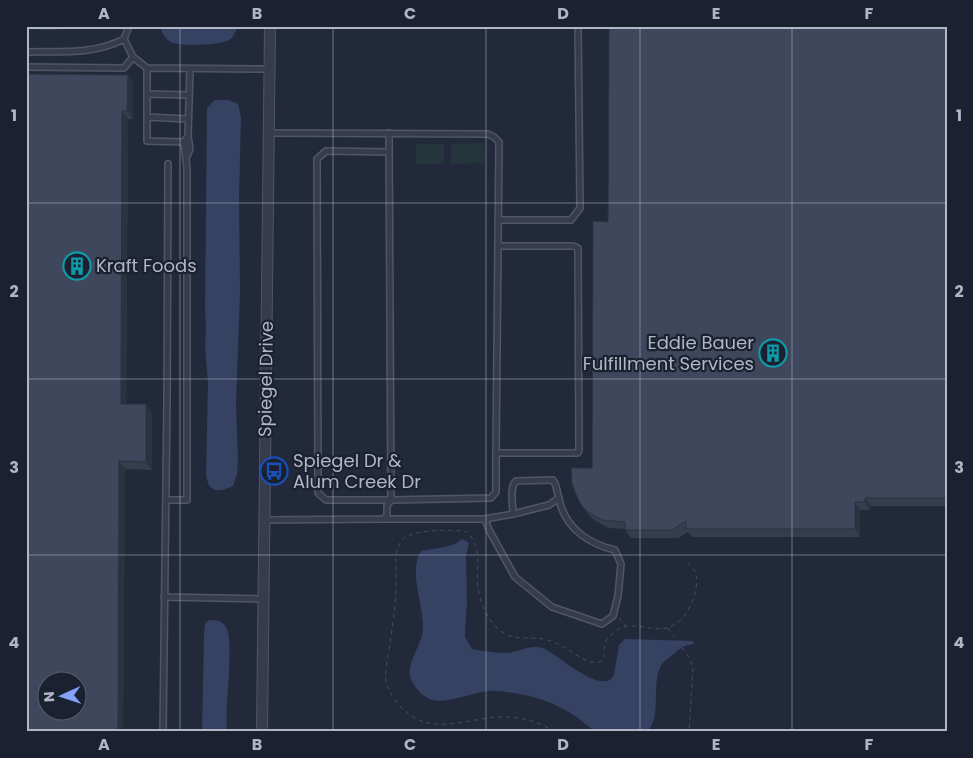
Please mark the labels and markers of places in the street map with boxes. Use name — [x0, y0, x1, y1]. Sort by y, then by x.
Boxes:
building icon: Kraft Foods — [62, 251, 92, 281]
place label: Kraft Foods — [96, 253, 197, 278]
place label: Eddie Bauer Fulfillment Services — [583, 330, 754, 376]
building icon: Eddie Bauer Fulfillment Services — [758, 338, 788, 368]
place label: Spiegel Dr & Alum Creek Dr — [293, 448, 421, 494]
bus stop icon: Spiegel Dr & Alum Creek Dr — [259, 456, 289, 486]

